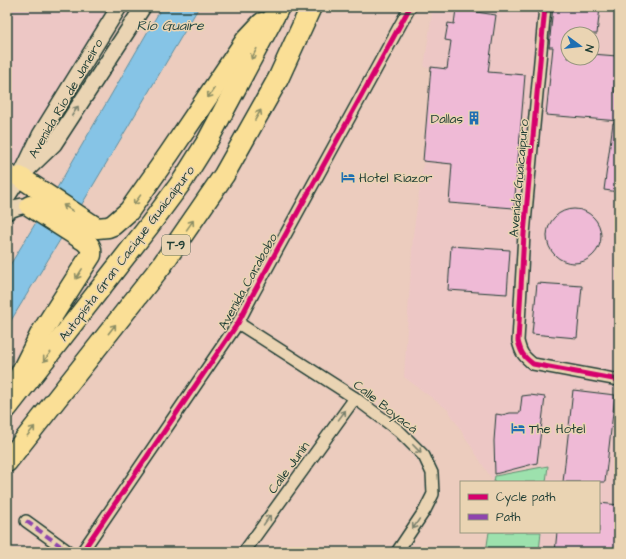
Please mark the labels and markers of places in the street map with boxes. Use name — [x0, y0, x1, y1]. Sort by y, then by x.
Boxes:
place label: Dallas — [431, 110, 463, 128]
building icon: Dallas — [466, 110, 482, 126]
hotel icon: Hotel Riazor — [340, 169, 356, 185]
place label: Hotel Riazor — [359, 169, 433, 187]
hotel icon: The Hotel — [510, 420, 526, 436]
place label: The Hotel — [529, 420, 585, 438]

